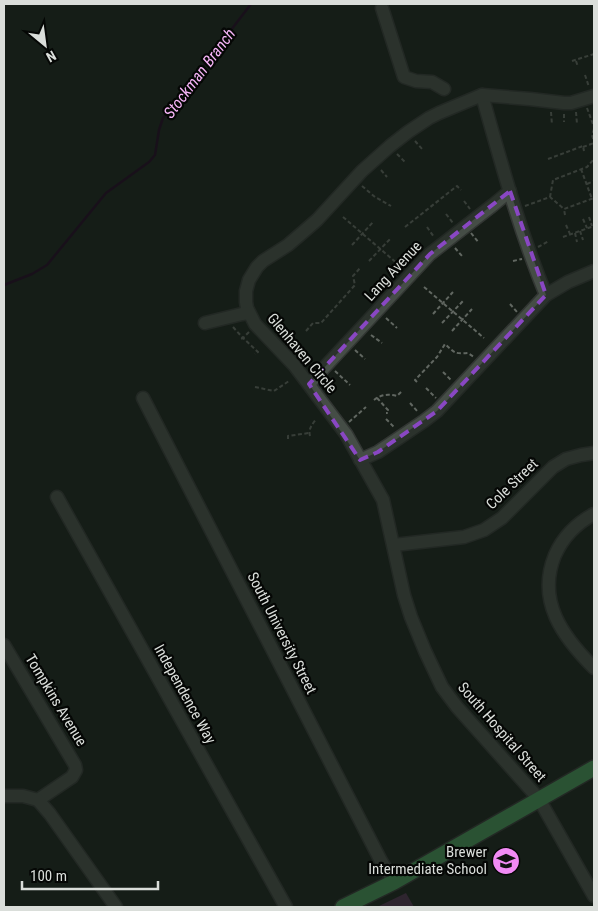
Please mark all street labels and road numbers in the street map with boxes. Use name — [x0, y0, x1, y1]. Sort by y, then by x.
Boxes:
street label: Lang Avenue — [361, 237, 425, 305]
street label: Glenhaven Circle — [263, 309, 341, 397]
street label: Cole Street — [482, 455, 542, 513]
street label: South University Street — [243, 569, 321, 697]
street label: Independence Way — [150, 641, 220, 747]
street label: Tompkins Avenue — [21, 651, 91, 749]
street label: South Hospital Street — [454, 679, 550, 785]

